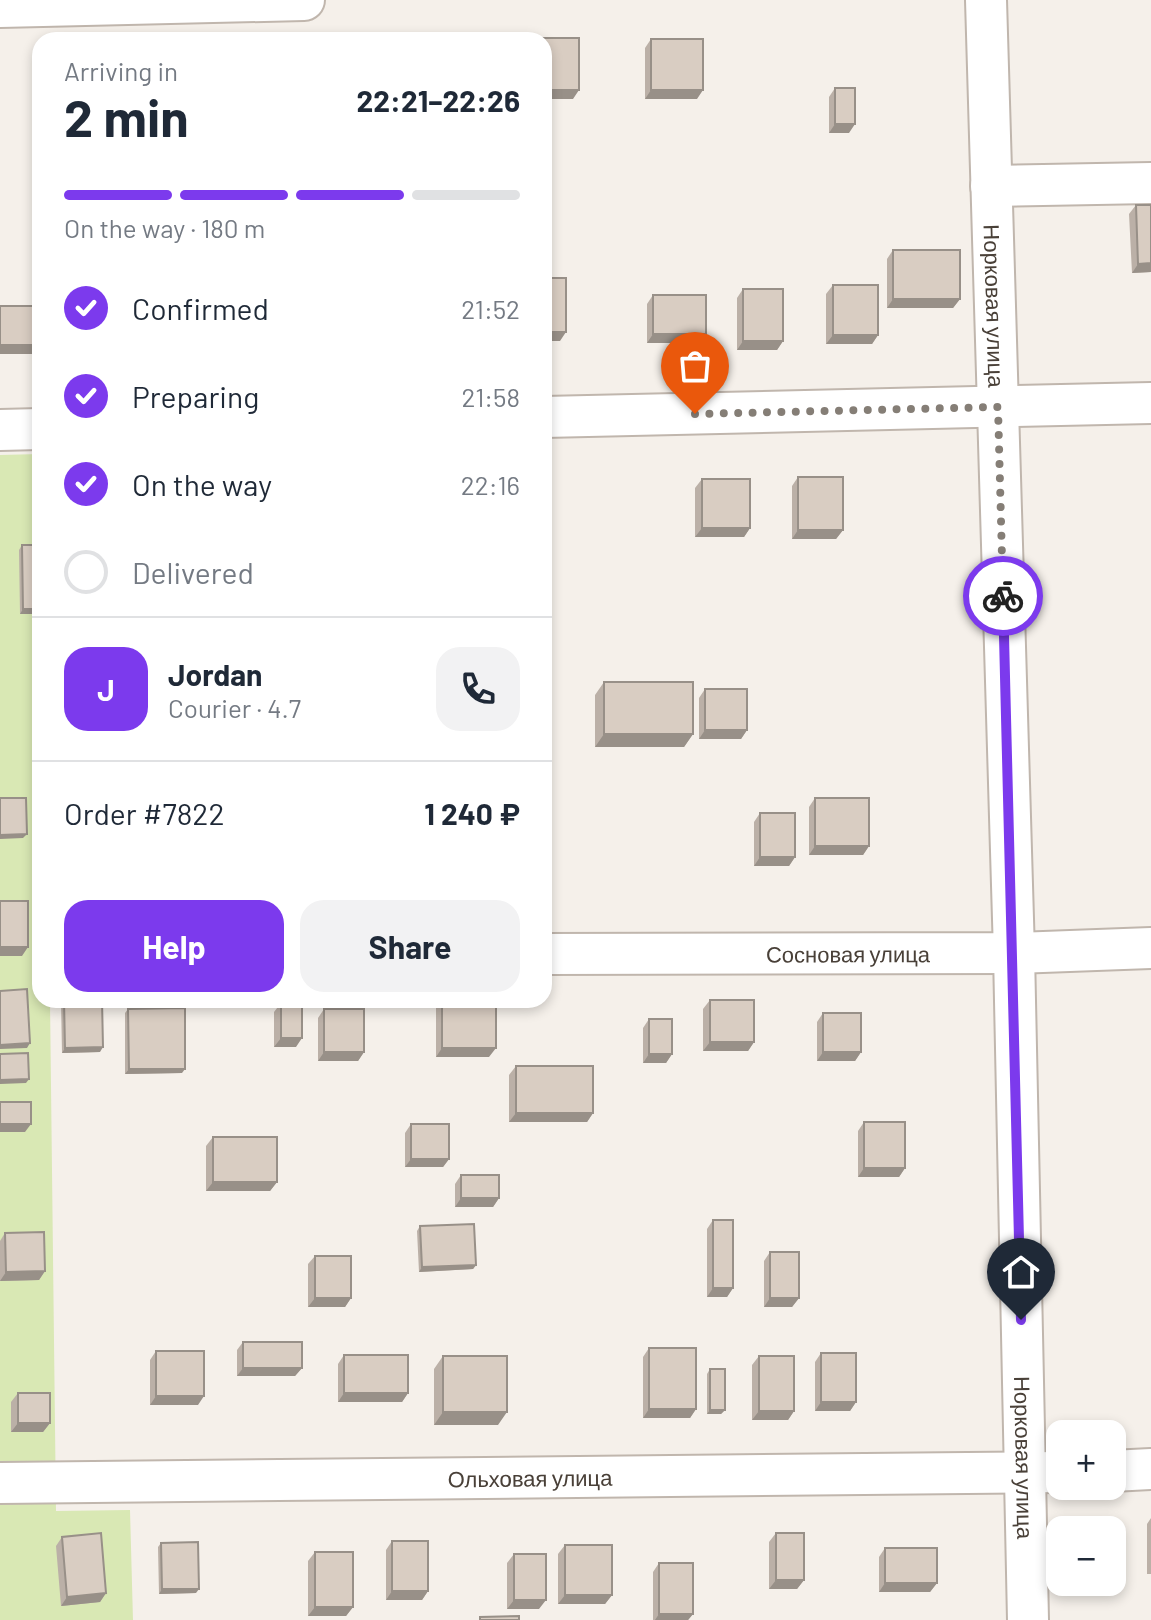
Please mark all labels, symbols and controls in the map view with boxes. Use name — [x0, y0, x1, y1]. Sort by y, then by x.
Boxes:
text: Arriving in — [64, 55, 178, 86]
text: 22:21–22:26 — [357, 82, 520, 118]
text: 2 min — [64, 85, 189, 147]
text: On the way · 180 m — [64, 212, 265, 243]
street label: Норковая улица — [979, 224, 1010, 389]
icon: check — [64, 286, 108, 330]
text: Confirmed — [132, 290, 269, 326]
text: 21:52 — [461, 293, 520, 324]
pin — [661, 332, 729, 414]
icon: bag — [673, 344, 717, 388]
icon: check — [64, 374, 108, 418]
text: Preparing — [132, 378, 259, 414]
text: 21:58 — [462, 381, 520, 412]
icon: check — [64, 462, 108, 506]
text: On the way — [132, 466, 272, 502]
text: 22:16 — [461, 469, 520, 500]
text: Delivered — [132, 554, 254, 590]
courier — [963, 556, 1043, 636]
icon: bike — [981, 574, 1025, 618]
button: phone — [436, 647, 520, 731]
text: Jordan — [168, 656, 263, 692]
text: J — [97, 671, 115, 707]
text: Courier · 4.7 — [168, 692, 301, 723]
text: Order #7822 — [64, 795, 224, 831]
text: 1 240 ₽ — [424, 795, 520, 831]
button: Help — [64, 900, 284, 992]
button: Share — [300, 900, 520, 992]
street label: Сосновая улица — [766, 940, 931, 967]
pin — [987, 1238, 1055, 1320]
icon: home — [999, 1250, 1043, 1294]
street label: Норковая улица — [1009, 1376, 1039, 1540]
map controls — [1046, 1420, 1126, 1596]
button: + — [1046, 1420, 1126, 1500]
street label: Ольховая улица — [447, 1464, 613, 1491]
button: − — [1046, 1516, 1126, 1596]

